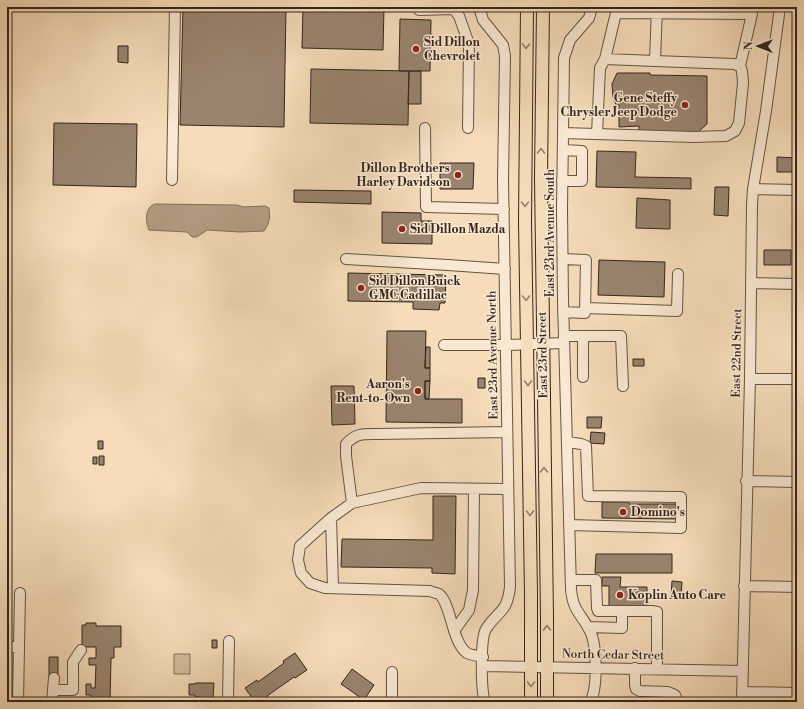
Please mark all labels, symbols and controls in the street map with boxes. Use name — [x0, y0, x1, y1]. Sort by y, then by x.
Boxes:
north arrow — [738, 26, 778, 66]
place label: Sid Dillon Chevrolet — [424, 35, 481, 64]
text: N — [742, 41, 756, 50]
one-way arrow — [522, 43, 530, 49]
marker: Sid Dillon Chevrolet — [411, 44, 421, 54]
place label: Gene Steffy Chrysler Jeep Dodge — [560, 91, 678, 120]
marker: Gene Steffy Chrysler Jeep Dodge — [680, 100, 690, 110]
one-way arrow — [537, 148, 545, 154]
place label: Dillon Brothers Harley Davidson — [356, 161, 451, 190]
street label: East 23rd Avenue South — [543, 169, 558, 297]
marker: Dillon Brothers Harley Davidson — [453, 170, 463, 180]
one-way arrow — [521, 201, 529, 207]
place label: Sid Dillon Mazda — [410, 222, 506, 237]
marker: Sid Dillon Mazda — [397, 224, 407, 234]
place label: Sid Dillon Buick GMC Cadillac — [369, 274, 461, 303]
marker: Sid Dillon Buick GMC Cadillac — [356, 283, 366, 293]
street label: East 23rd Avenue North — [484, 290, 502, 420]
one-way arrow — [522, 295, 531, 301]
street label: East 22nd Street — [729, 308, 745, 398]
street label: East 23rd Street — [535, 311, 551, 399]
place label: Aaron's Rent-to-Own — [337, 377, 411, 406]
one-way arrow — [524, 380, 532, 386]
marker: Aaron's Rent-to-Own — [413, 386, 423, 396]
one-way arrow — [540, 467, 549, 473]
place label: Domino's — [631, 505, 685, 520]
marker: Domino's — [618, 507, 628, 517]
one-way arrow — [526, 510, 534, 516]
place label: Koplin Auto Care — [628, 588, 727, 603]
marker: Koplin Auto Care — [615, 590, 625, 600]
one-way arrow — [543, 625, 551, 631]
street label: North Cedar Street — [562, 647, 665, 663]
one-way arrow — [527, 681, 535, 687]

